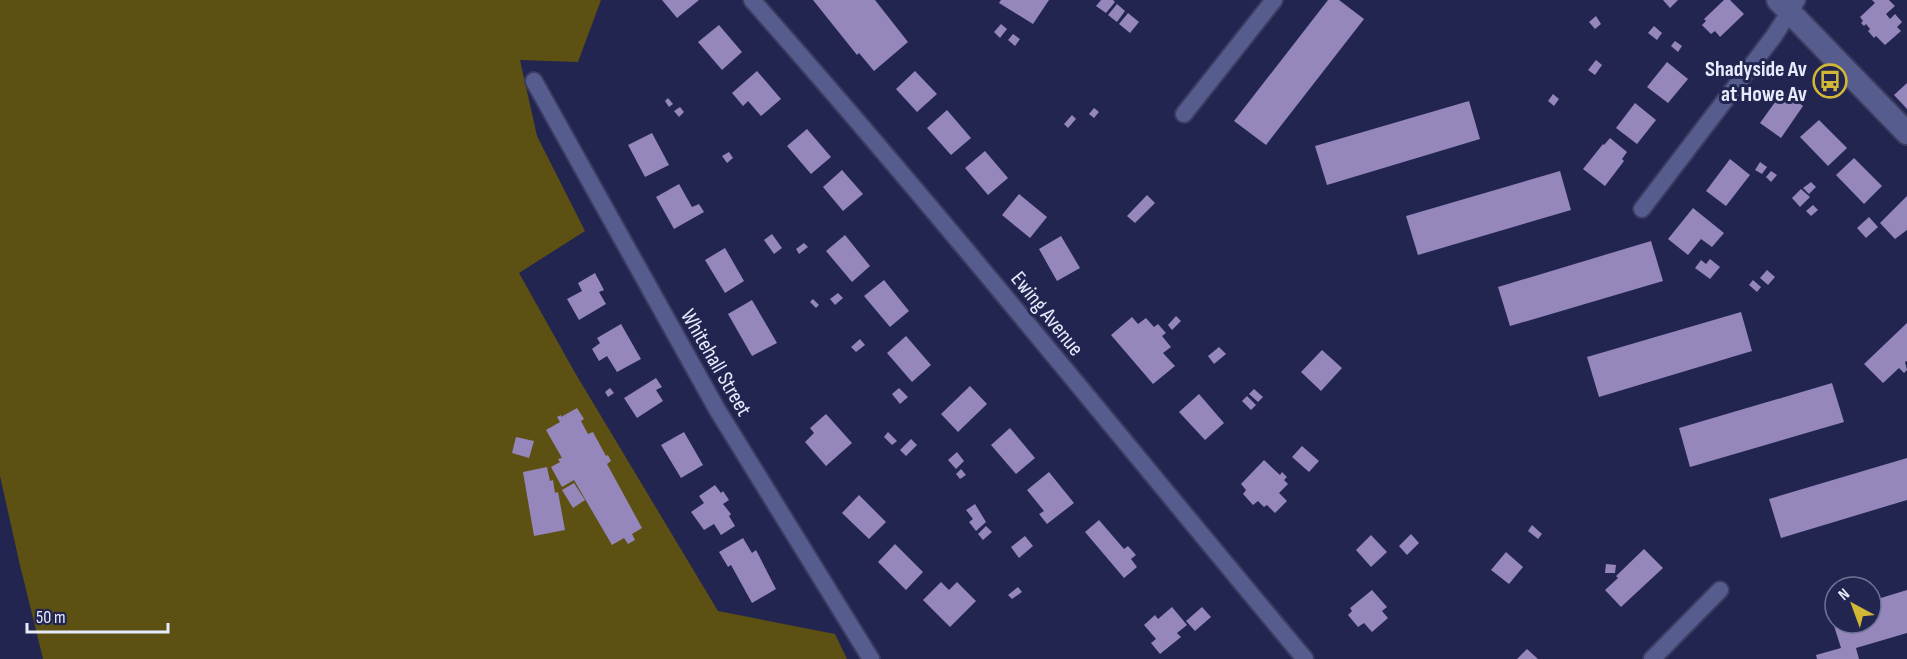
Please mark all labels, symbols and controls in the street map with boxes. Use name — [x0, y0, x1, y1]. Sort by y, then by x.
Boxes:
place label: Shadyside Av at Howe Av — [1705, 56, 1807, 108]
bus stop icon: Shadyside Av at Howe Av — [1812, 63, 1848, 99]
street label: Ewing Avenue — [1005, 266, 1089, 362]
street label: Whitehall Street — [674, 304, 757, 421]
north arrow — [1823, 575, 1883, 635]
text: N — [1835, 585, 1854, 605]
scale bar — [27, 596, 168, 634]
text: 50 m — [36, 607, 66, 628]

